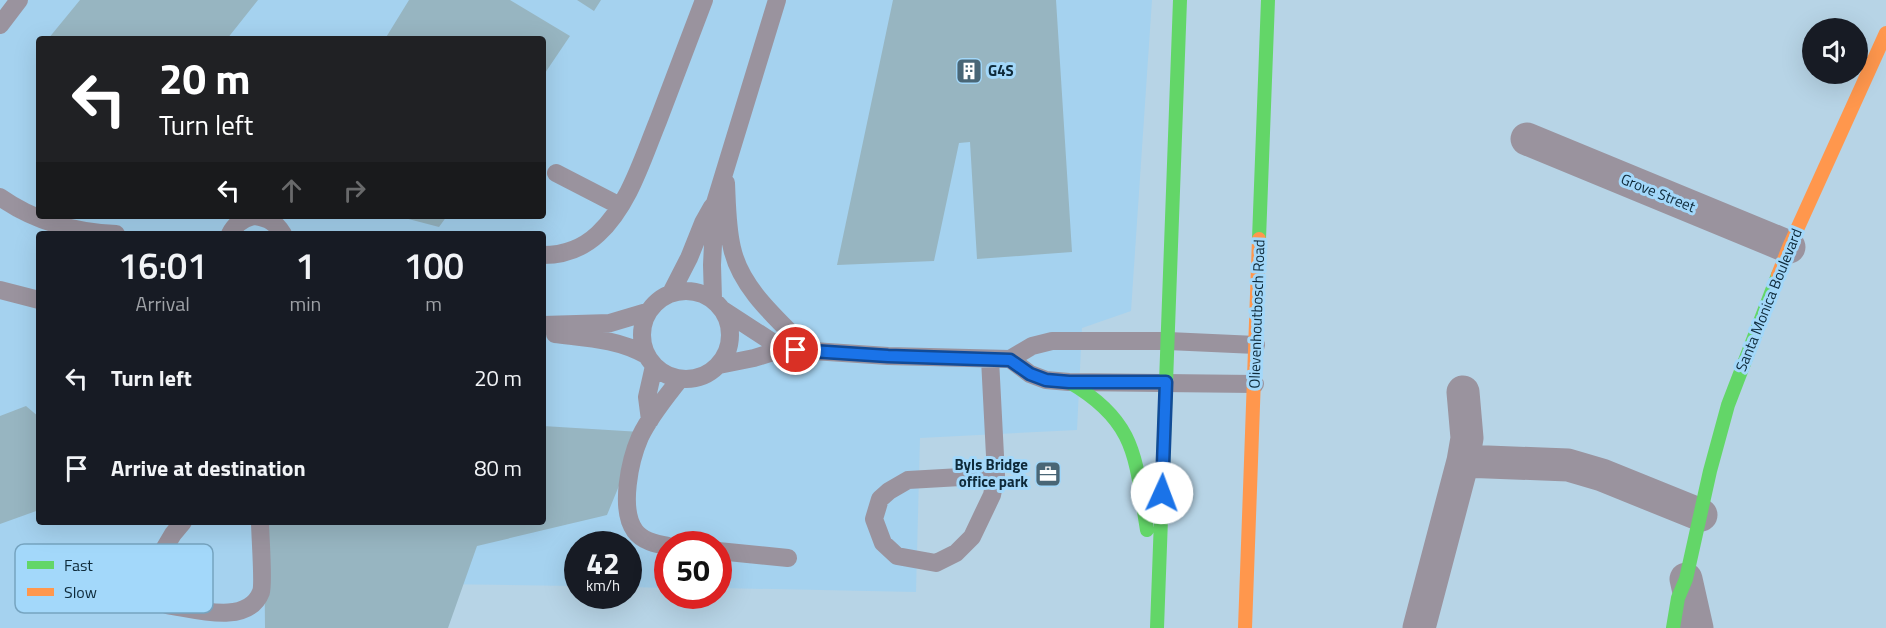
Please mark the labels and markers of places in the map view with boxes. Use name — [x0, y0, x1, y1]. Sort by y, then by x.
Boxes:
building icon: G4S — [954, 56, 984, 86]
place label: G4S — [988, 59, 1014, 82]
pin — [770, 324, 821, 375]
place label: Byls Bridge office park — [954, 453, 1028, 493]
office icon: Byls Bridge office park — [1033, 459, 1063, 489]

